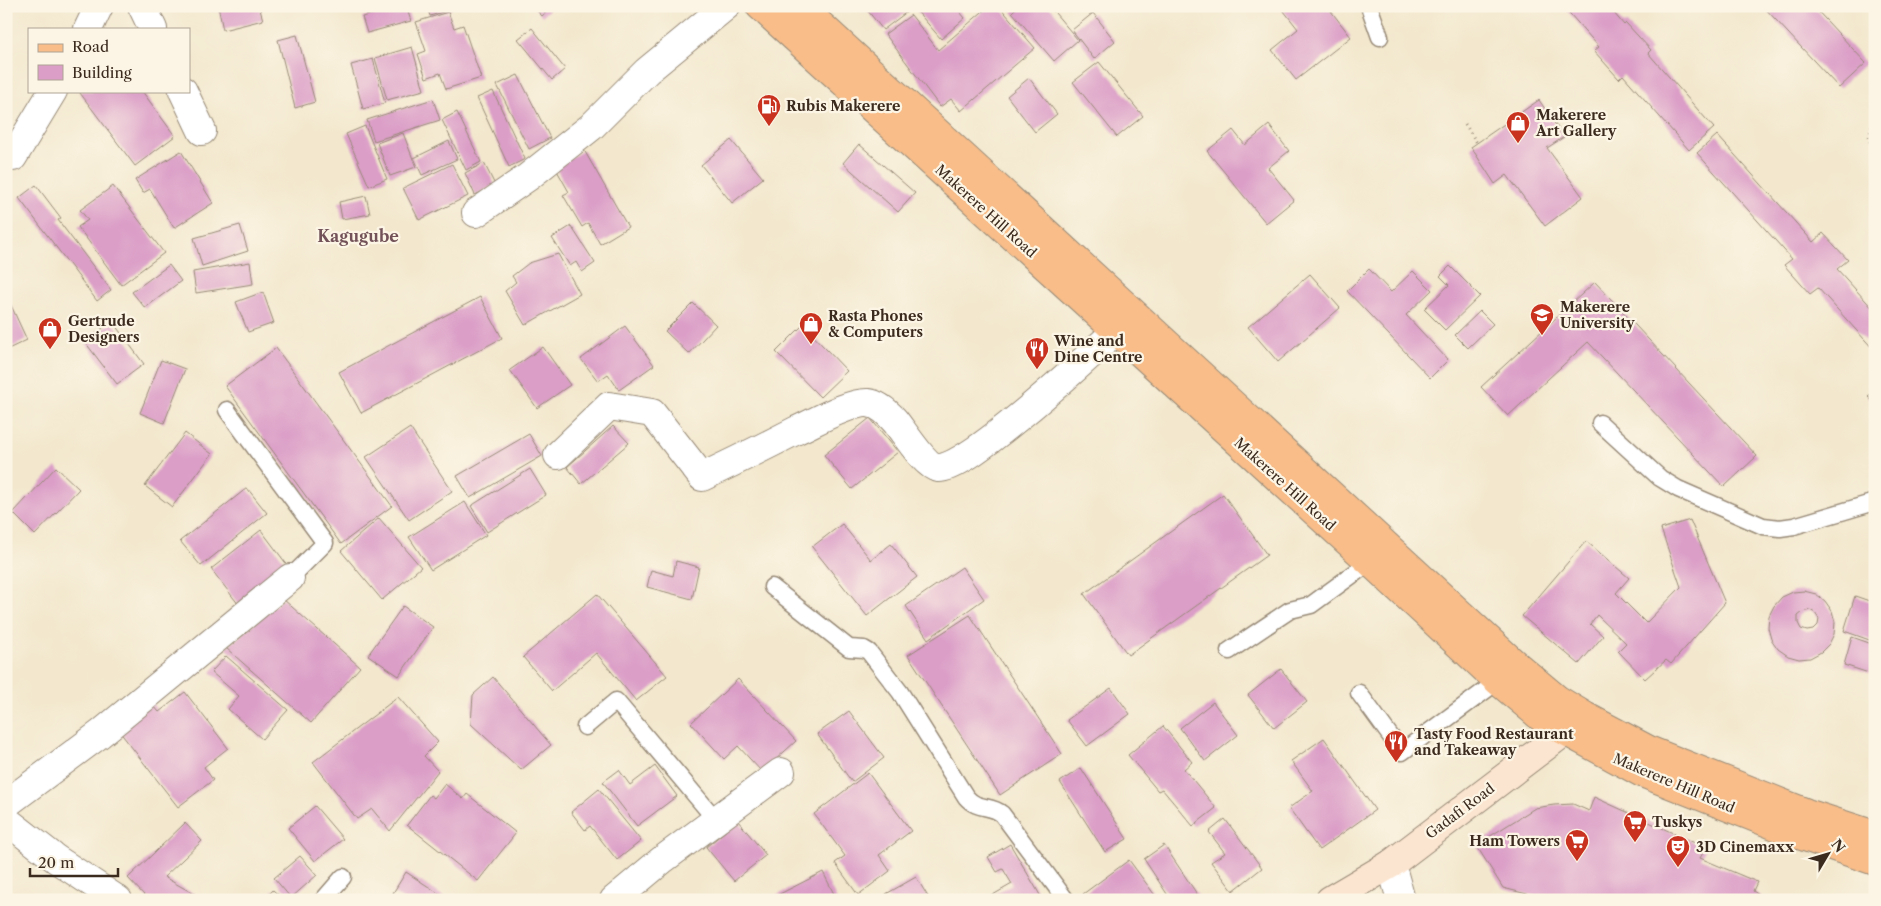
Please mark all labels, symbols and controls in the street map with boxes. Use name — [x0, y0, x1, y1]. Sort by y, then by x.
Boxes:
legend — [28, 28, 190, 92]
text: Road — [72, 37, 109, 56]
text: Building — [72, 63, 132, 82]
fuel station icon: Rubis Makerere — [756, 93, 782, 127]
place label: Rubis Makerere — [786, 97, 900, 115]
place label: Makerere Art Gallery — [1535, 106, 1617, 140]
shop icon: Makerere Art Gallery — [1505, 110, 1531, 144]
street label: Makerere Hill Road — [931, 161, 1041, 262]
district label: Kagugube — [317, 226, 399, 246]
place label: Makerere University — [1560, 298, 1635, 332]
school or university icon: Makerere University — [1529, 302, 1555, 336]
place label: Rasta Phones & Computers — [828, 307, 923, 341]
shop icon: Rasta Phones & Computers — [798, 311, 824, 345]
place label: Gertrude Designers — [68, 312, 139, 346]
shop icon: Gertrude Designers — [37, 316, 63, 350]
place label: Wine and Dine Centre — [1053, 332, 1142, 366]
restaurant icon: Wine and Dine Centre — [1024, 336, 1050, 370]
street label: Makerere Hill Road — [1230, 434, 1340, 535]
place label: Tasty Food Restaurant and Takeaway — [1414, 725, 1574, 759]
restaurant icon: Tasty Food Restaurant and Takeaway — [1383, 729, 1409, 763]
street label: Makerere Hill Road — [1610, 749, 1738, 817]
street label: Gadafi Road — [1422, 779, 1498, 843]
supermarket icon: Tuskys — [1622, 809, 1648, 843]
place label: Tuskys — [1652, 813, 1702, 831]
supermarket icon: Ham Towers — [1564, 828, 1590, 862]
north arrow — [1804, 828, 1854, 878]
place label: Ham Towers — [1469, 832, 1560, 850]
theatre icon: 3D Cinemaxx — [1665, 834, 1691, 868]
text: N — [1827, 836, 1849, 856]
place label: 3D Cinemaxx — [1696, 838, 1795, 856]
scale bar — [30, 846, 118, 878]
text: 20 m — [38, 853, 74, 872]

